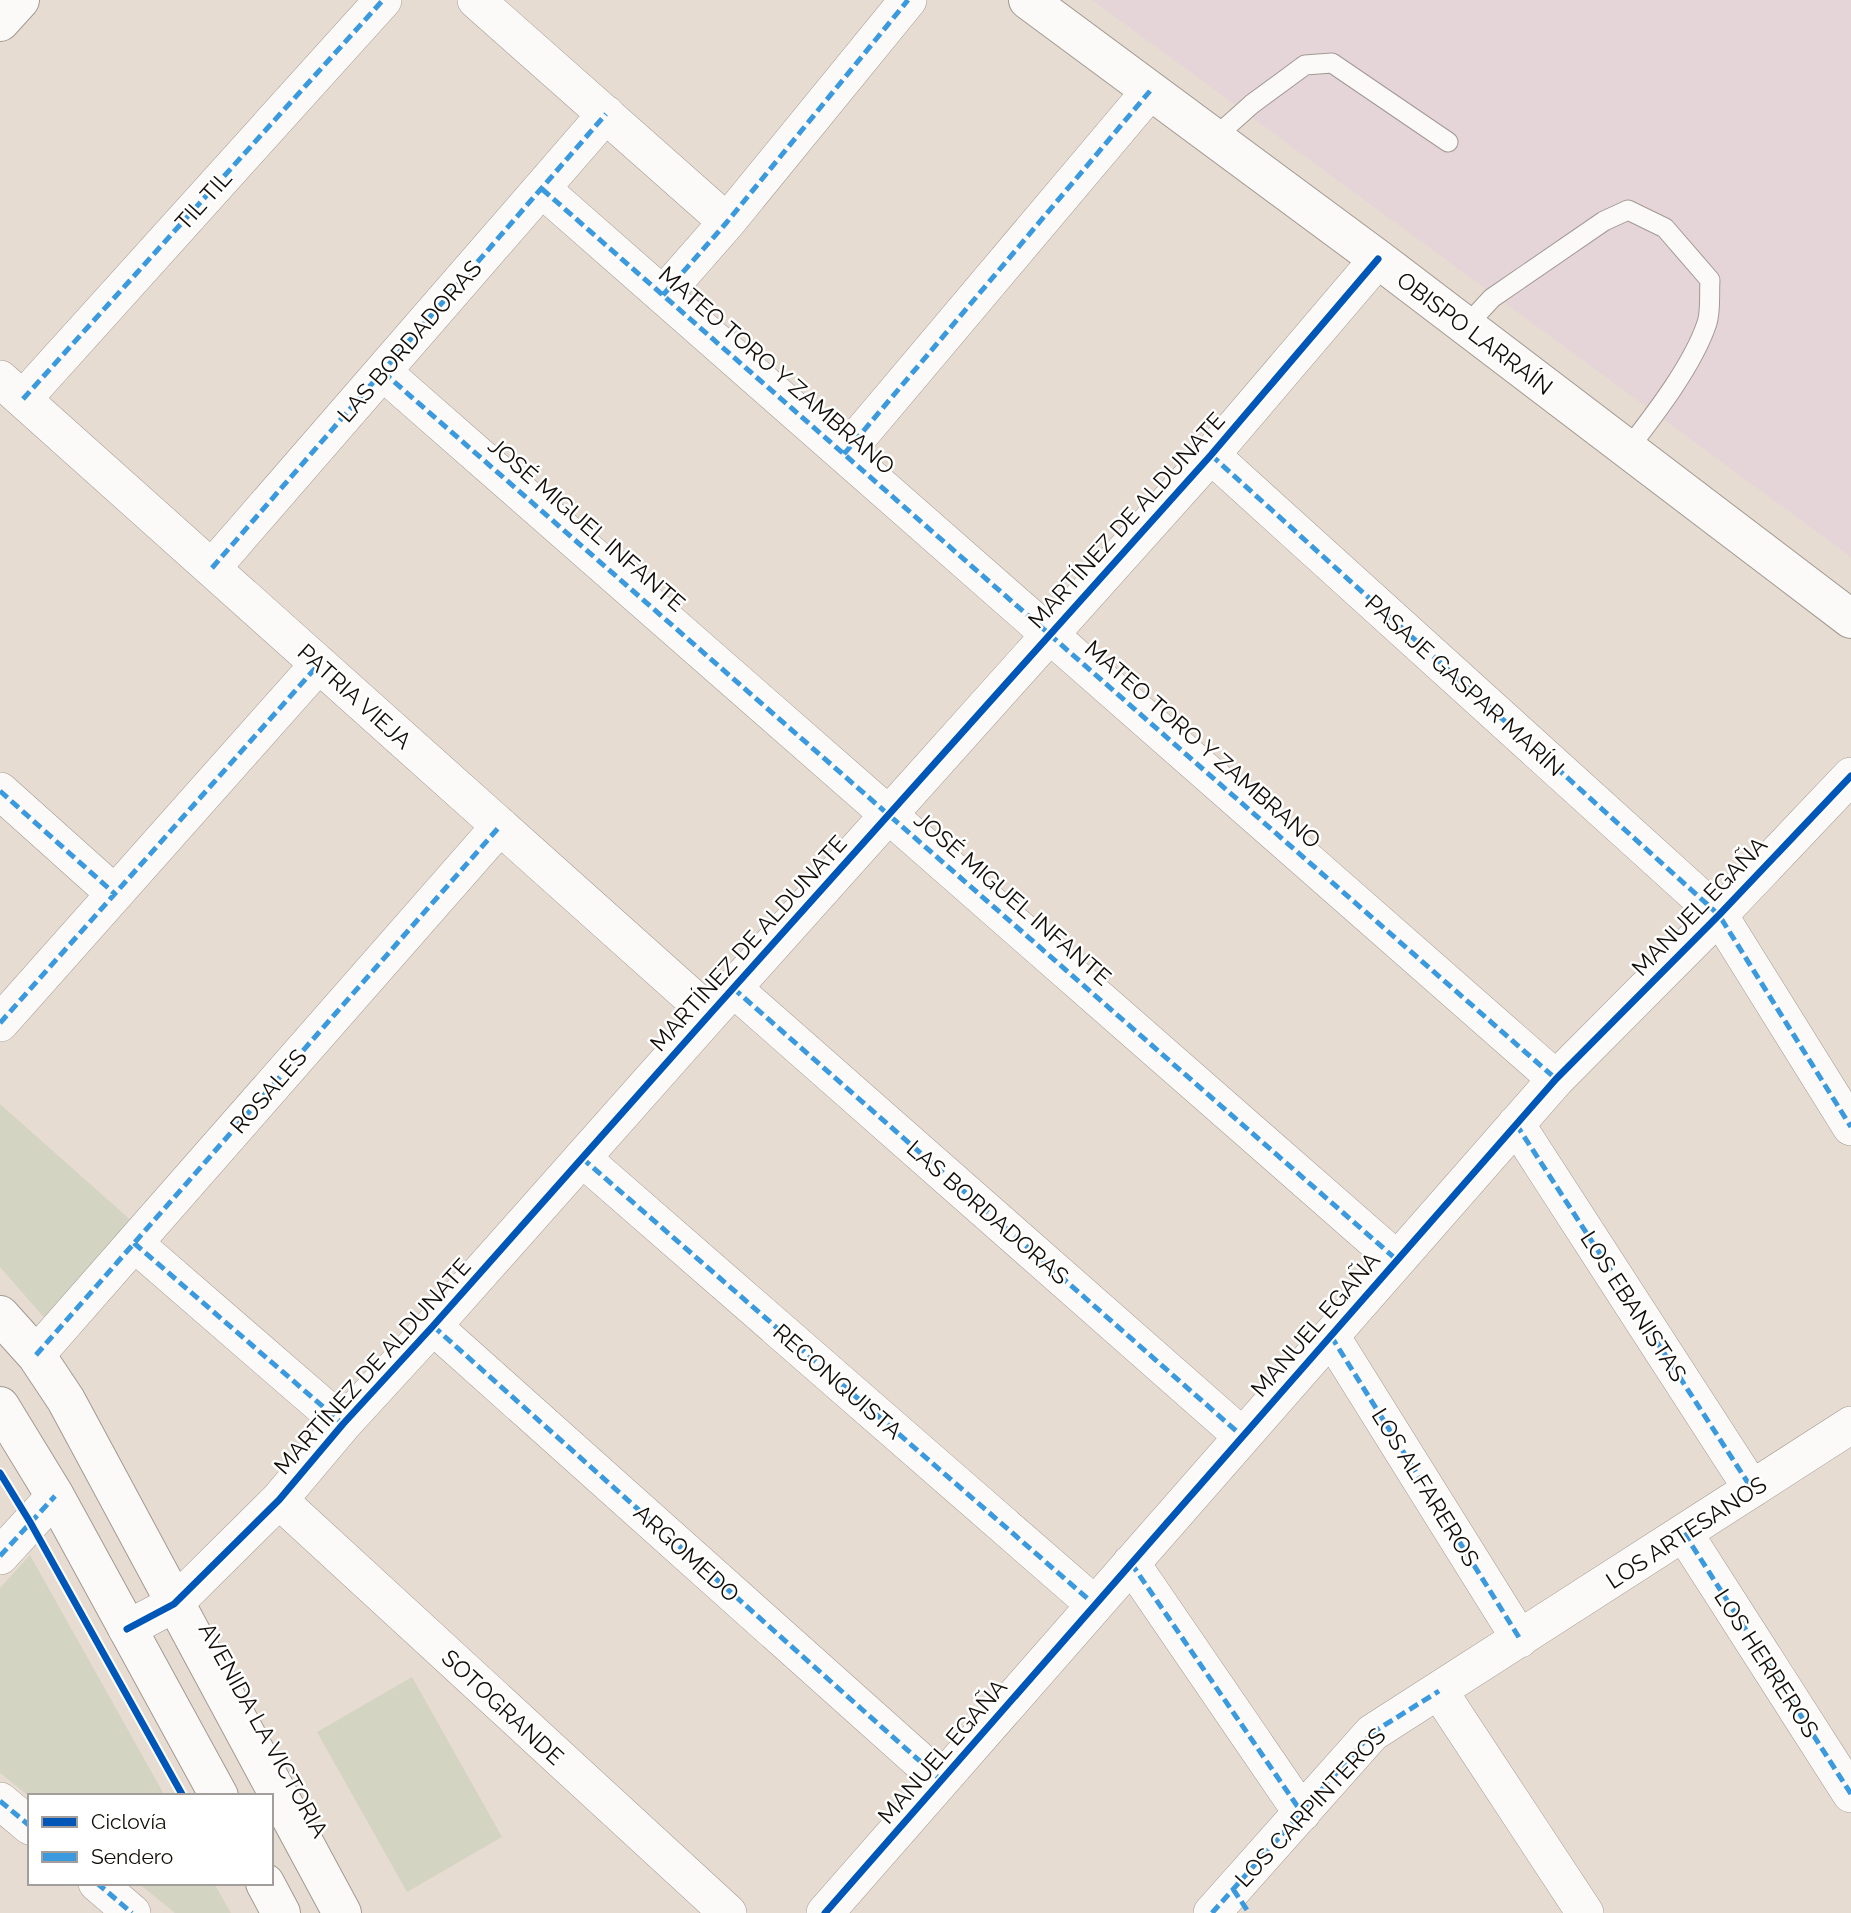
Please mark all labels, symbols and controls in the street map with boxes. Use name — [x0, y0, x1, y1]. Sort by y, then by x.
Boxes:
street label: TIL TIL — [169, 164, 237, 235]
street label: LAS BORDADORAS — [331, 255, 487, 427]
street label: MATEO TORO Y ZAMBRANO — [654, 260, 900, 480]
street label: OBISPO LARRAÍN — [1392, 266, 1558, 400]
street label: MARTÍNEZ DE ALDUNATE — [1022, 407, 1230, 633]
street label: JOSÉ MIGUEL INFANTE — [483, 431, 691, 617]
street label: PASAJE GASPAR MARÍN — [1360, 589, 1570, 781]
street label: MATEO TORO Y ZAMBRANO — [1080, 634, 1326, 854]
street label: PATRIA VIEJA — [293, 638, 418, 754]
street label: JOSÉ MIGUEL INFANTE — [909, 805, 1117, 991]
street label: MARTÍNEZ DE ALDUNATE — [644, 830, 852, 1056]
street label: MANUEL EGAÑA — [1626, 831, 1772, 981]
street label: ROSALES — [224, 1043, 312, 1139]
street label: LAS BORDADORAS — [902, 1134, 1074, 1290]
street label: LOS EBANISTAS — [1575, 1226, 1693, 1386]
street label: MANUEL EGAÑA — [1245, 1246, 1385, 1402]
street label: MARTÍNEZ DE ALDUNATE — [268, 1253, 476, 1479]
street label: RECONQUISTA — [768, 1318, 908, 1444]
street label: LOS ALFAREROS — [1367, 1403, 1485, 1571]
street label: LOS ARTESANOS — [1601, 1470, 1771, 1594]
street label: ARGOMEDO — [629, 1499, 745, 1607]
street label: LOS HERREROS — [1709, 1584, 1825, 1742]
street label: AVENIDA LA VICTORIA — [194, 1618, 334, 1842]
street label: SOTOGRANDE — [437, 1644, 569, 1770]
street label: MANUEL EGAÑA — [872, 1673, 1012, 1829]
street label: LOS CARPINTEROS — [1229, 1722, 1391, 1892]
legend — [28, 1794, 273, 1885]
text: Ciclovía — [91, 1809, 167, 1834]
text: Sendero — [91, 1844, 173, 1869]

